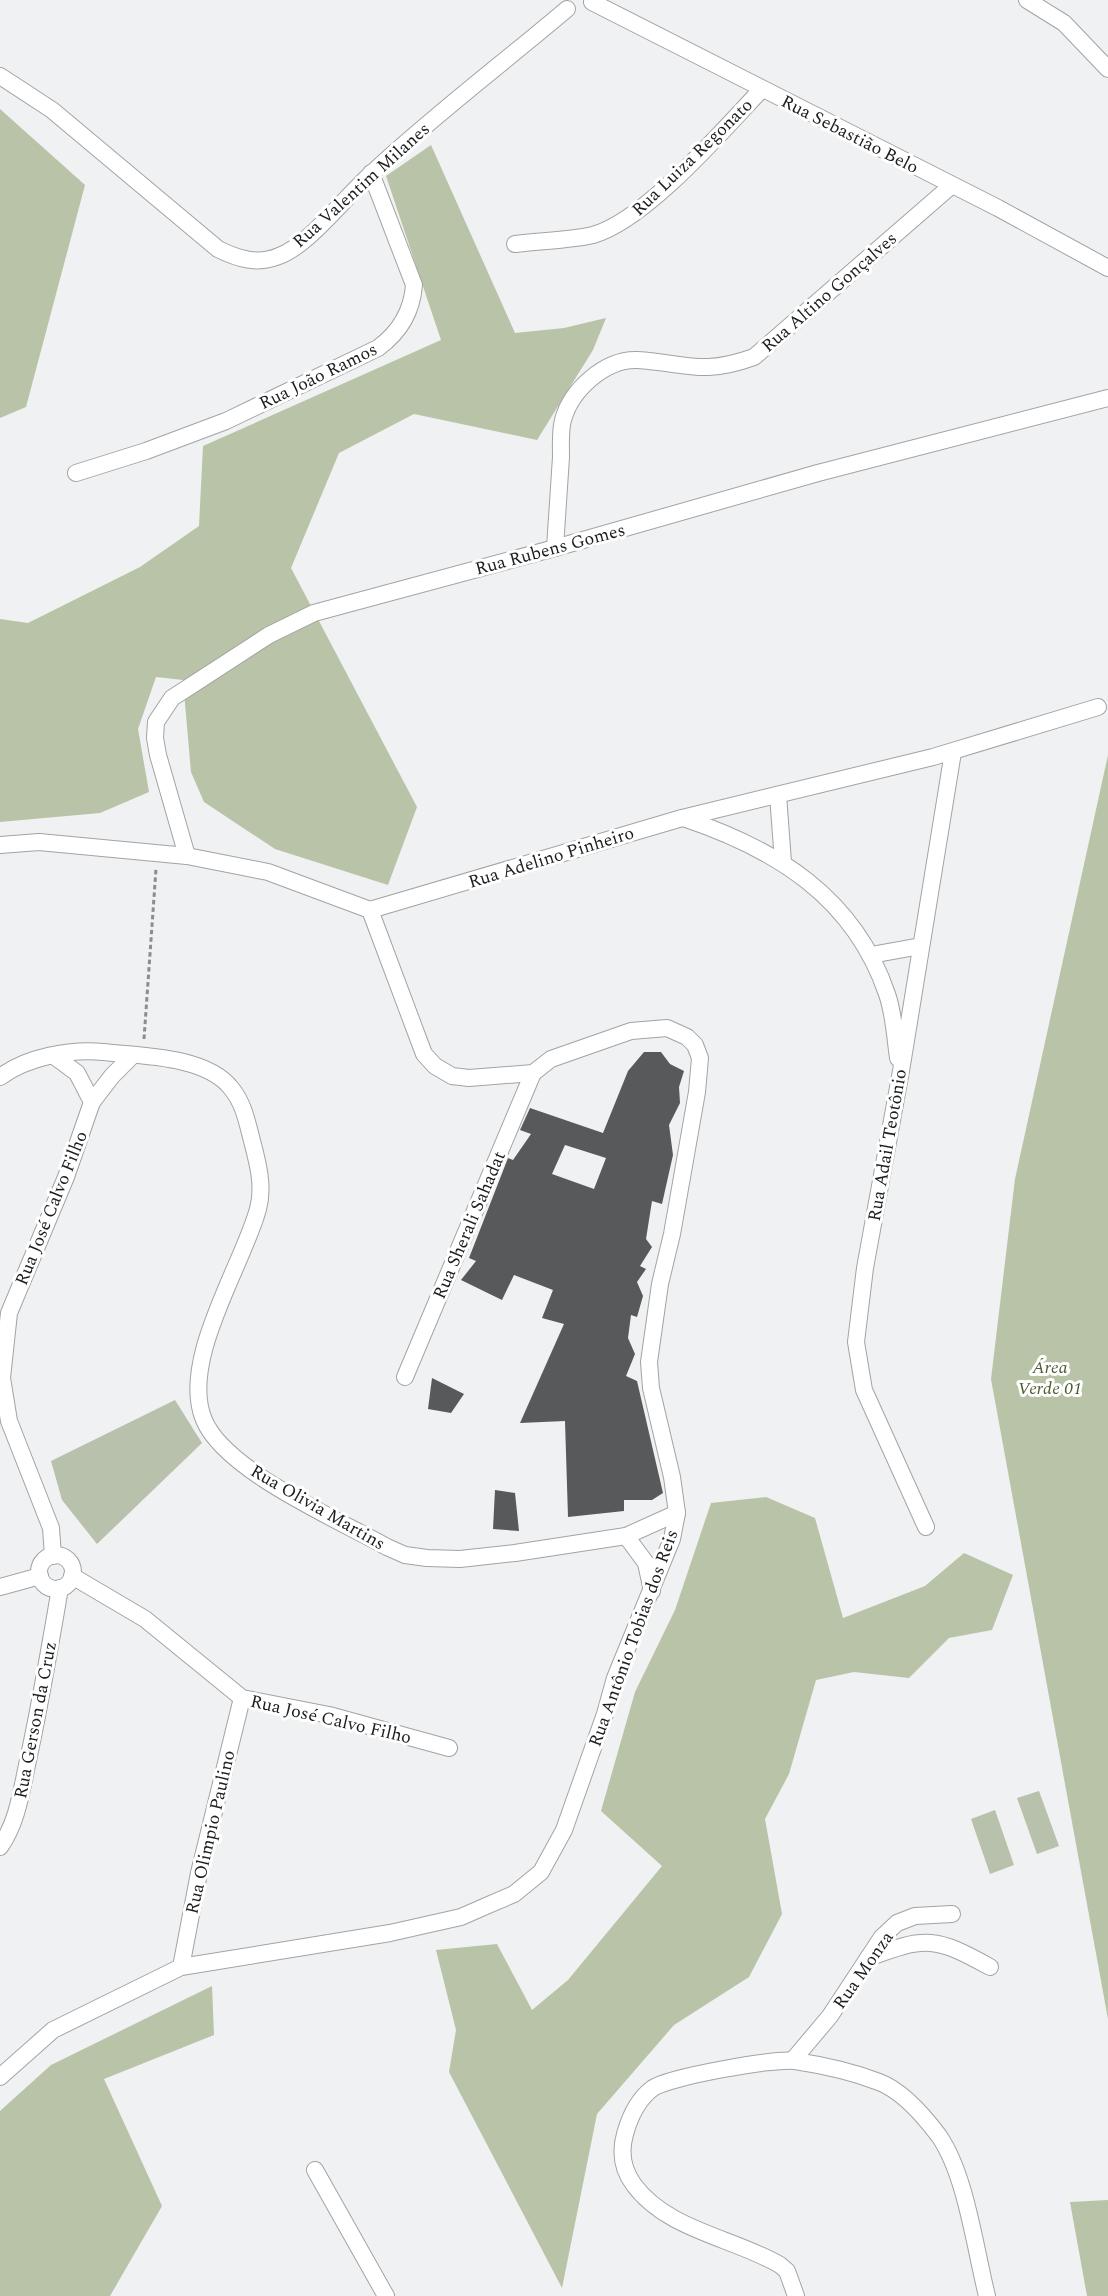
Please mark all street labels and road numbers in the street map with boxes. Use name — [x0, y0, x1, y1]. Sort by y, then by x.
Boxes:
street label: Rua Sebastião Belo — [776, 88, 923, 181]
street label: Rua Luiza Regonato — [626, 92, 759, 223]
street label: Rua Valentim Milanes — [287, 116, 436, 255]
street label: Rua Altino Gonçalves — [755, 226, 903, 359]
street label: Rua João Ramos — [254, 336, 382, 417]
street label: Rua Rubens Gomes — [472, 516, 628, 583]
street label: Rua Adelino Pinheiro — [465, 819, 637, 896]
street label: Rua Adail Teotônio — [861, 1067, 914, 1223]
street label: Rua José Calvo Filho — [8, 1127, 95, 1290]
street label: Rua Sherali Sahadat — [426, 1147, 513, 1303]
street label: Rua Olivia Martins — [245, 1458, 390, 1557]
street label: Rua Antônio Tobias dos Reis — [582, 1526, 685, 1751]
street label: Rua Gerson da Cruz — [7, 1639, 64, 1801]
street label: Rua José Calvo Filho — [248, 1688, 414, 1751]
street label: Rua Olimpio Paulino — [179, 1748, 242, 1917]
street label: Rua Monza — [826, 1925, 900, 2015]

